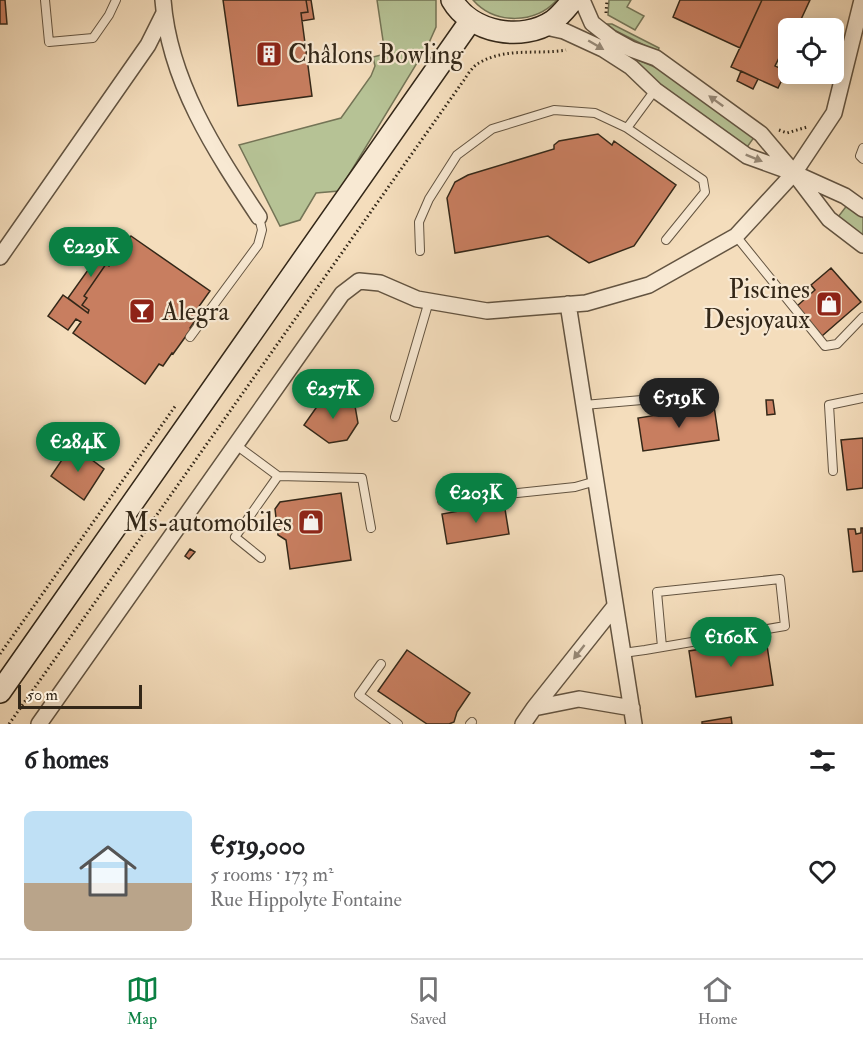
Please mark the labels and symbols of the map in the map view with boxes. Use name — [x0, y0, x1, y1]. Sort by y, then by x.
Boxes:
building icon: Châlons Bowling — [254, 39, 284, 69]
place label: Châlons Bowling — [288, 39, 465, 71]
one-way arrow — [588, 40, 605, 50]
one-way arrow — [709, 96, 724, 108]
one-way arrow — [745, 154, 763, 163]
pin: €229K — [49, 227, 133, 278]
place label: Piscines Desjoyaux — [704, 274, 810, 336]
shop icon: Piscines Desjoyaux — [814, 289, 844, 319]
bar icon: Alegra — [127, 296, 157, 326]
place label: Alegra — [161, 296, 229, 328]
pin: €257K — [291, 369, 375, 420]
pin: €519K — [637, 378, 721, 429]
pin: €284K — [36, 422, 120, 473]
pin: €203K — [434, 473, 518, 524]
place label: Ms-automobiles — [124, 507, 292, 539]
shop icon: Ms-automobiles — [296, 507, 326, 537]
pin: €160K — [689, 617, 773, 668]
one-way arrow — [574, 644, 586, 659]
scale bar — [18, 682, 142, 710]

